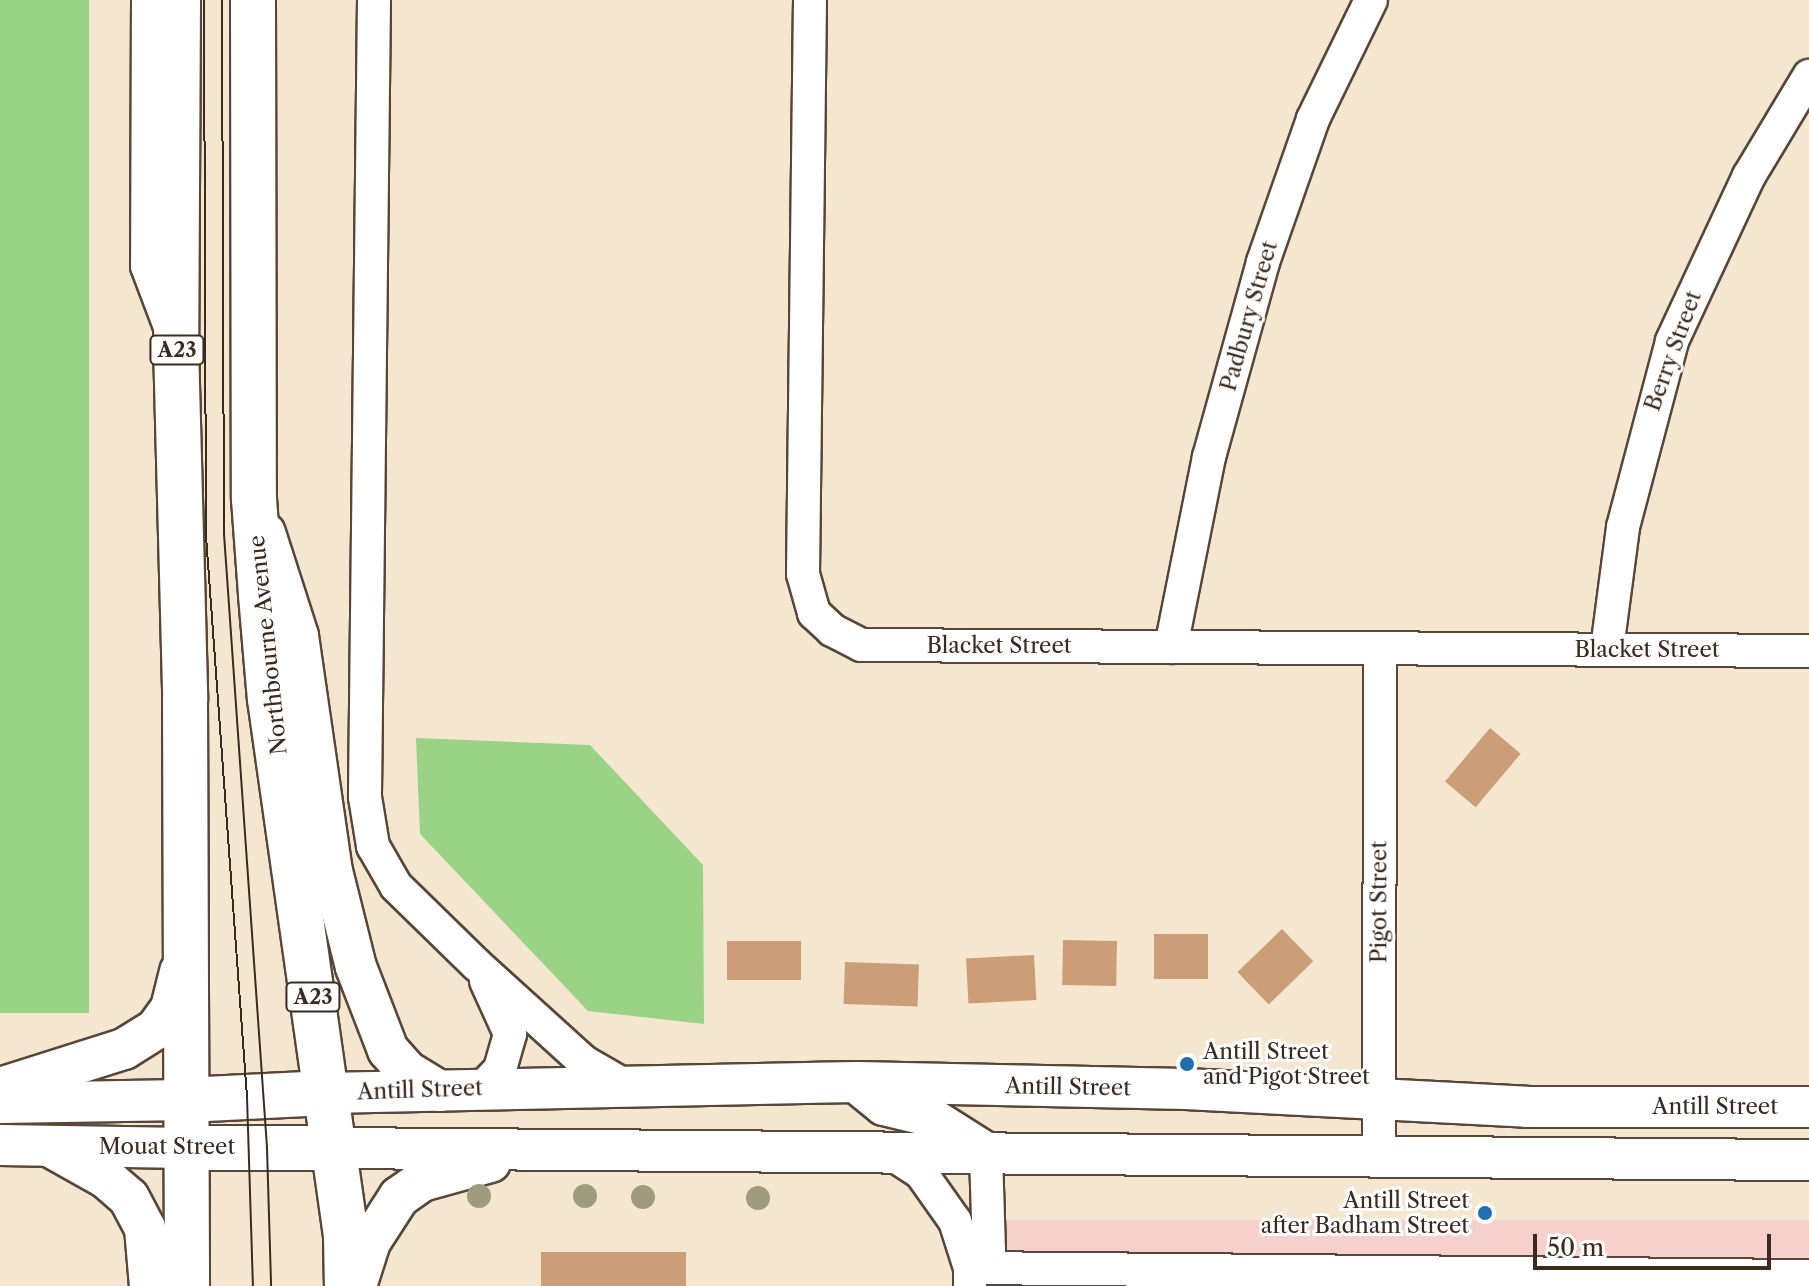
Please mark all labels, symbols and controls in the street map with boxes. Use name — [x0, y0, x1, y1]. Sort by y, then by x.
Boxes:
street label: Padbury Street — [1215, 237, 1283, 395]
street label: Berry Street — [1639, 287, 1707, 415]
road number: A23 — [149, 334, 205, 366]
street label: Northbourne Avenue — [243, 533, 293, 757]
street label: Blacket Street — [926, 633, 1072, 659]
street label: Blacket Street — [1574, 637, 1720, 663]
street label: Pigot Street — [1366, 841, 1392, 963]
road number: A23 — [285, 981, 341, 1013]
place label: Antill Street and Pigot Street — [1203, 1038, 1370, 1090]
marker: Antill Street and Pigot Street — [1178, 1055, 1196, 1073]
street label: Antill Street — [1005, 1073, 1131, 1101]
street label: Antill Street — [357, 1075, 483, 1105]
street label: Antill Street — [1652, 1094, 1778, 1120]
street label: Mouat Street — [99, 1134, 235, 1160]
place label: Antill Street after Badham Street — [1260, 1187, 1469, 1238]
marker: Antill Street after Badham Street — [1476, 1204, 1494, 1222]
scale bar — [1537, 1218, 1775, 1268]
text: 50 m — [1547, 1233, 1604, 1262]

